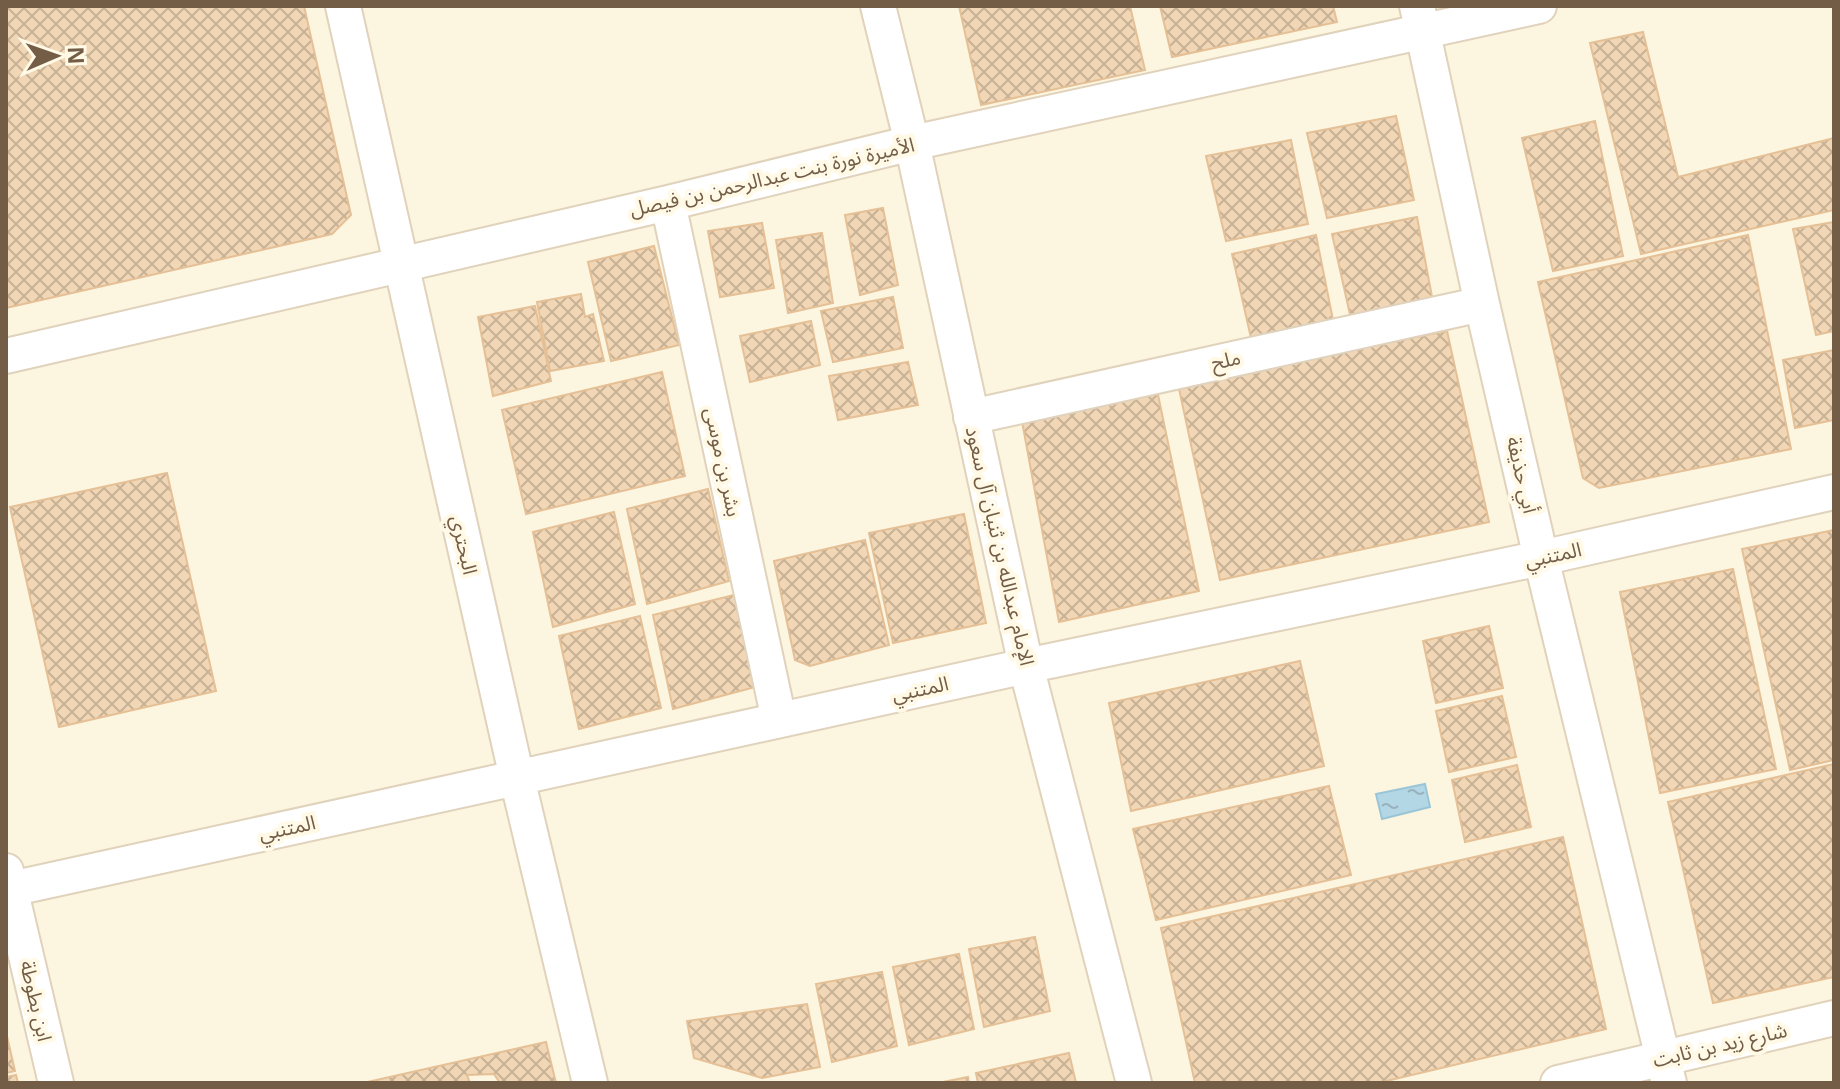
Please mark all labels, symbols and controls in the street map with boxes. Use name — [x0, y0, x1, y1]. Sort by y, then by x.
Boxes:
north arrow — [16, 16, 96, 96]
text: N — [62, 46, 92, 65]
street label: الأميرة نورة بنت عبدالرحمن بن فيصل — [627, 131, 917, 222]
street label: ملح — [1209, 343, 1244, 378]
street label: بشر بن موسى — [699, 405, 748, 519]
street label: الإمام عبدالله بن ثنيان آل سعود — [958, 423, 1041, 669]
street label: أبي حذيفة — [1498, 434, 1544, 517]
street label: البحتري — [442, 513, 484, 578]
street label: المتنبي — [1522, 535, 1584, 576]
street label: المتنبي — [889, 669, 951, 710]
street label: المتنبي — [256, 808, 318, 849]
street label: ابن بطوطة — [14, 958, 59, 1044]
street label: شارع زيد بن ثابت — [1650, 1016, 1790, 1075]

